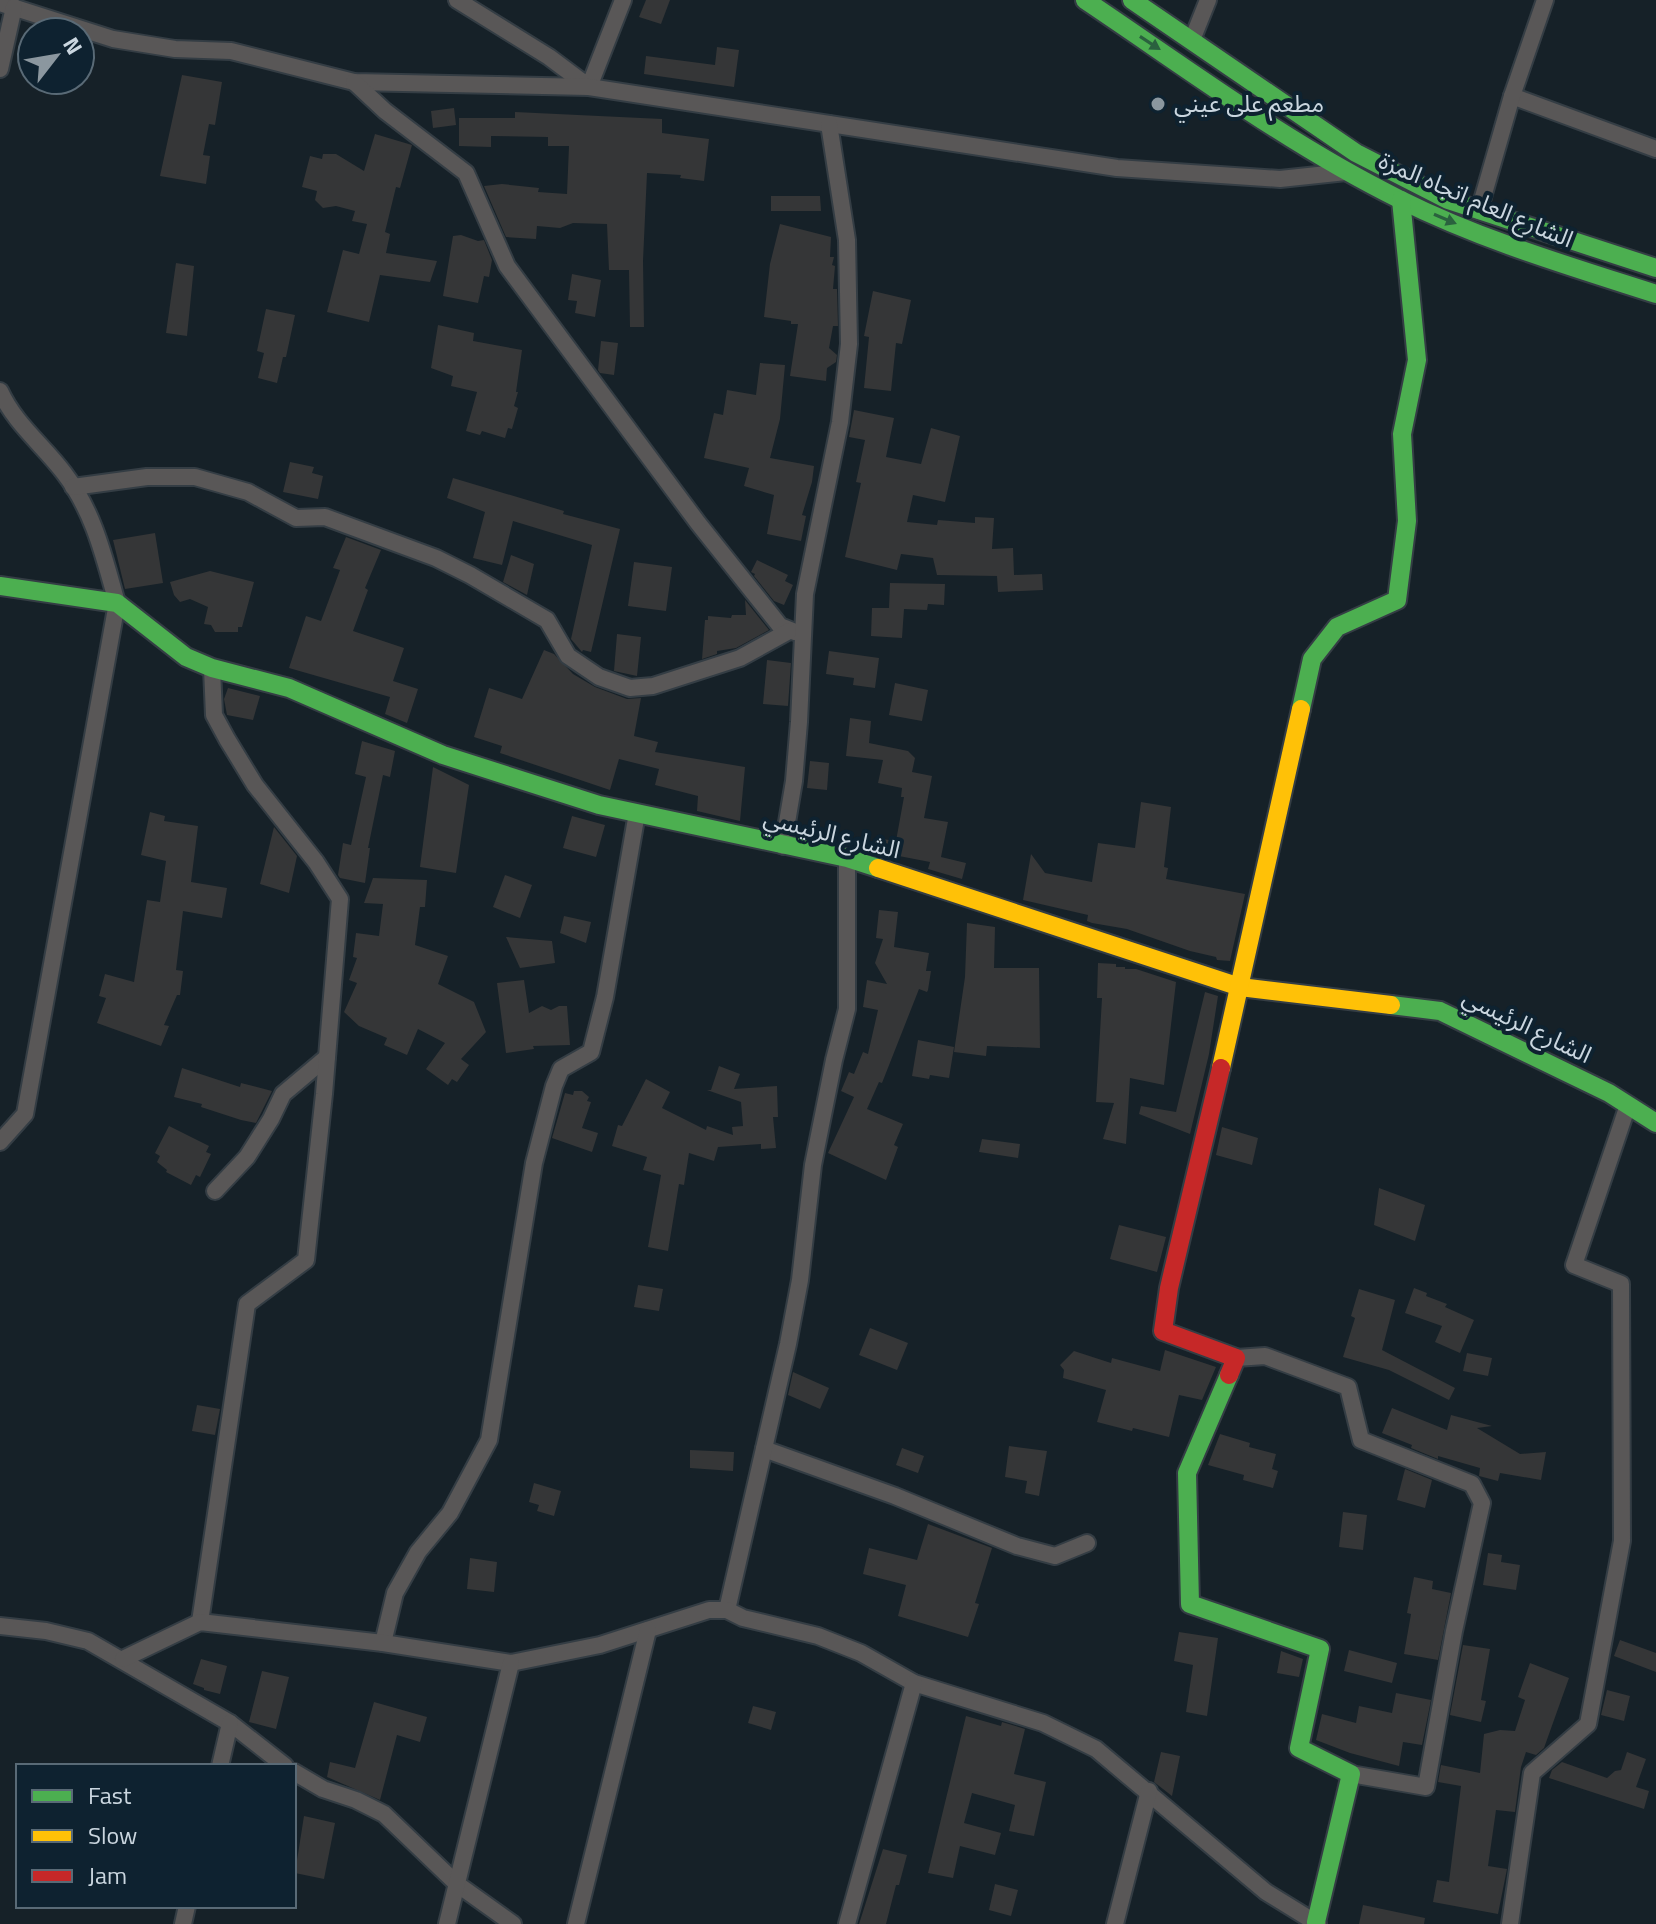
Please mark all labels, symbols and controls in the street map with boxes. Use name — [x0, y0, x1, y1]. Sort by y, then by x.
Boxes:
north arrow — [16, 16, 96, 96]
text: N — [55, 30, 92, 61]
one-way arrow — [1139, 35, 1161, 50]
place label: مطعم على عيني — [1174, 85, 1324, 123]
marker: مطعم على عيني — [1149, 95, 1167, 113]
street label: الشارع العام اتجاه المزة — [1373, 142, 1579, 257]
one-way arrow — [1433, 212, 1457, 225]
street label: الشارع الرئيسي — [760, 799, 904, 869]
street label: الشارع الرئيسي — [1456, 978, 1598, 1073]
legend — [16, 1764, 296, 1908]
text: Fast — [88, 1777, 132, 1813]
text: Slow — [88, 1817, 137, 1853]
text: Jam — [88, 1857, 127, 1893]

